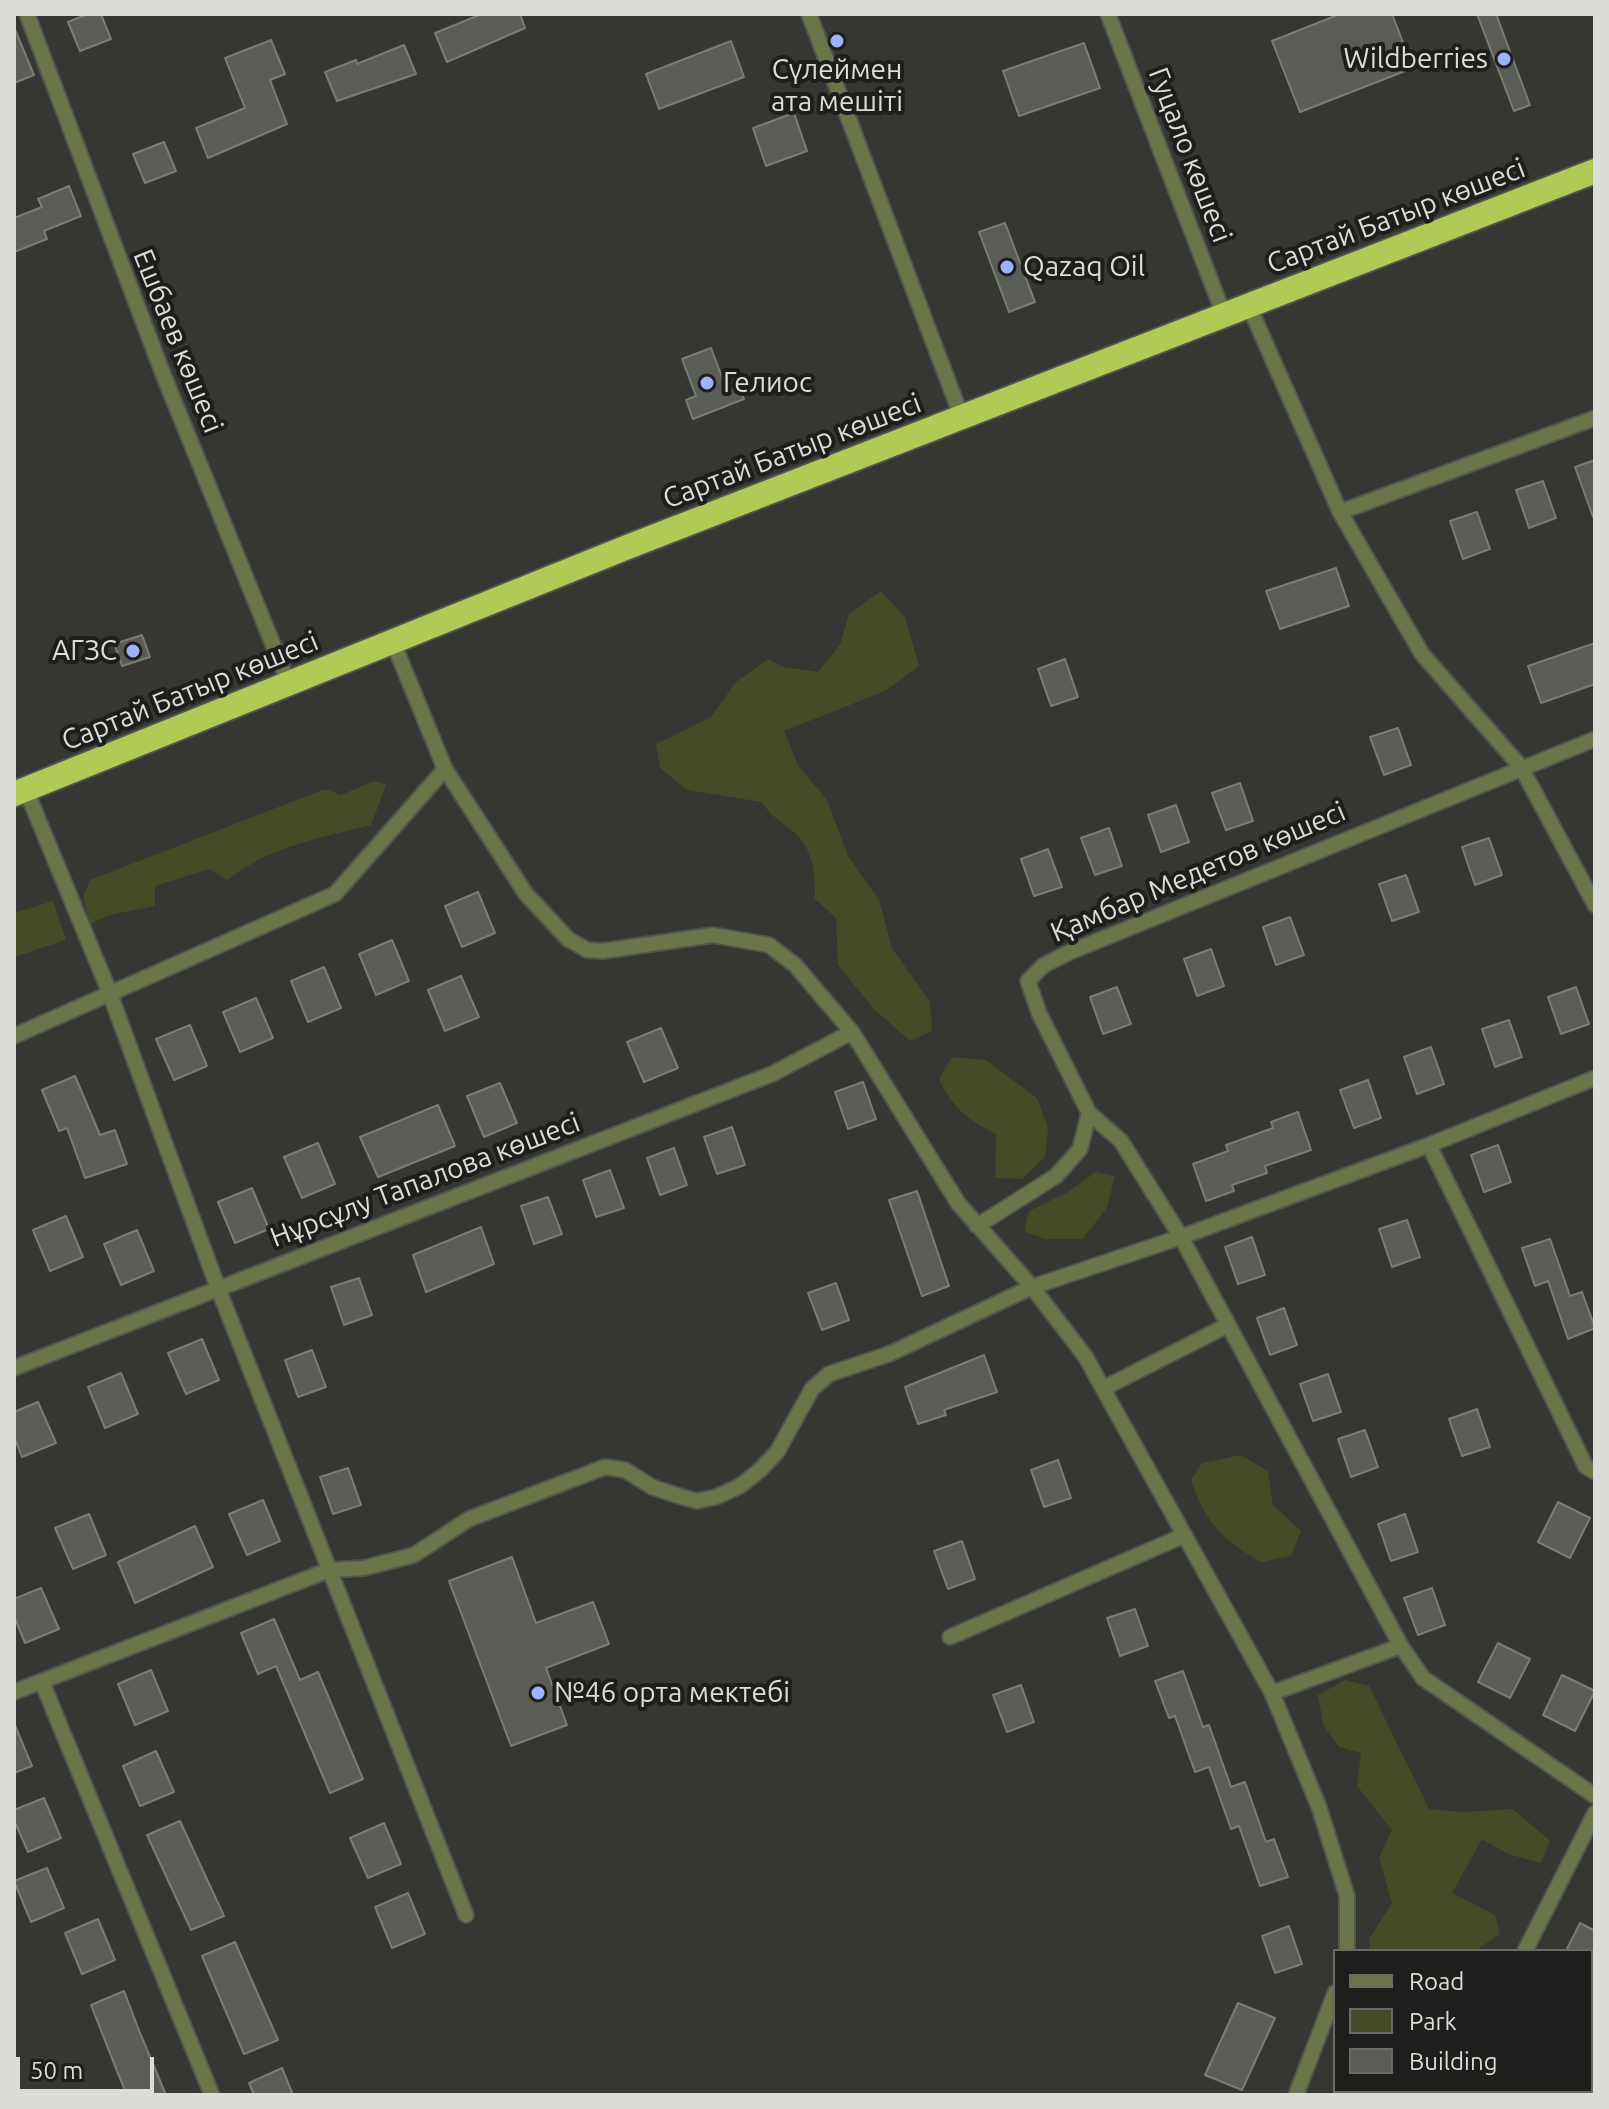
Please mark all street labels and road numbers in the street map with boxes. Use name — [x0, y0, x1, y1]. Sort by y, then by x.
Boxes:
street label: Гуцало көшесі — [1141, 63, 1239, 247]
street label: Сартай Батыр көшесі — [1262, 151, 1530, 281]
street label: Ешбаев көшесі — [126, 244, 230, 438]
street label: Сартай Батыр көшесі — [658, 386, 926, 516]
street label: Сартай Батыр көшесі — [57, 624, 323, 758]
street label: Қамбар Медетов көшесі — [1046, 795, 1350, 949]
street label: Нұрсұлу Тапалова көшесі — [266, 1105, 584, 1255]

